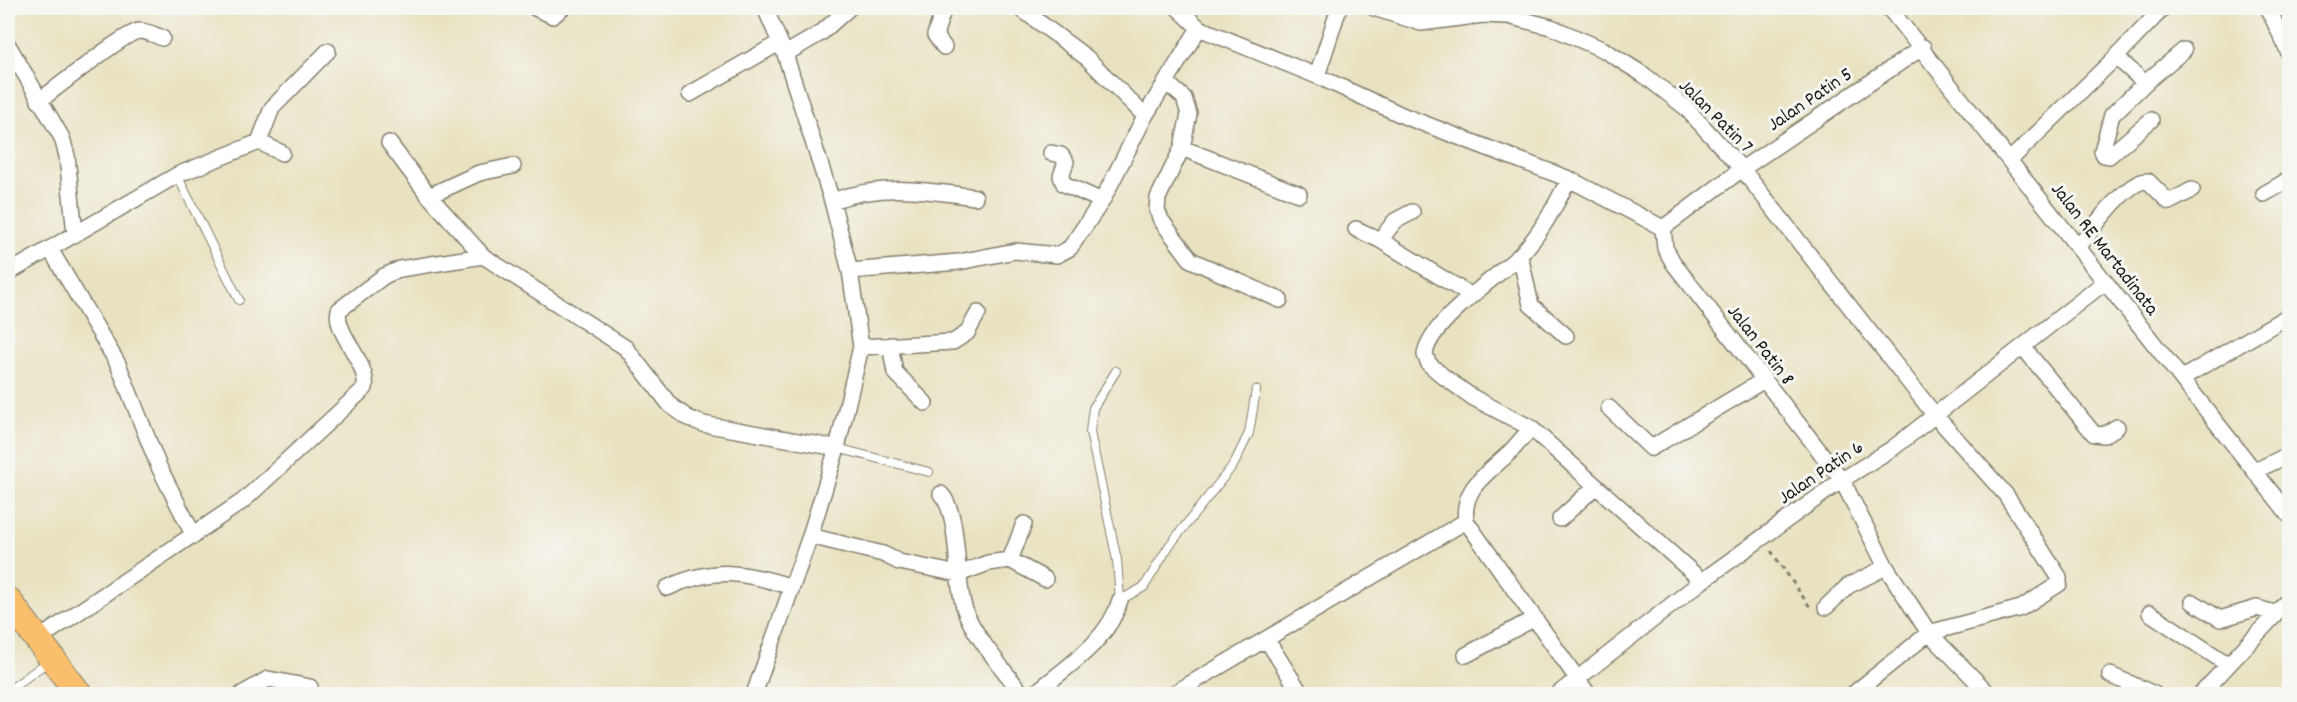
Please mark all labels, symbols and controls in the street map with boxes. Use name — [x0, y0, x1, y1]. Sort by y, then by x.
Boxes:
street label: Jalan Patin 5 — [1763, 62, 1859, 139]
street label: Jalan Patin 7 — [1671, 73, 1759, 161]
street label: Jalan RE Martadinata — [2043, 178, 2165, 323]
street label: Jalan Patin 8 — [1719, 299, 1800, 392]
street label: Jalan Patin 6 — [1773, 435, 1870, 512]

